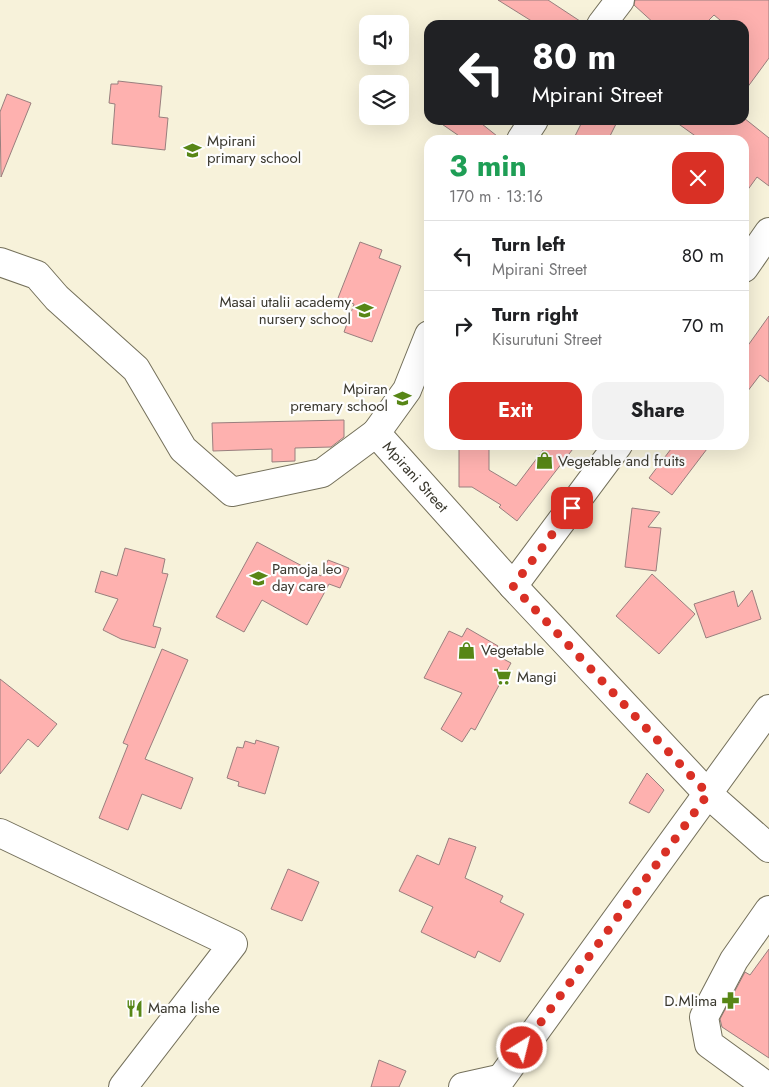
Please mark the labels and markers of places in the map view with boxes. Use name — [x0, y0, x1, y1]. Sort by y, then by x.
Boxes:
place label: Mpirani primary school — [207, 130, 301, 169]
school or university icon: Mpirani primary school — [183, 140, 203, 160]
place label: Masai utalii academy nursery school — [219, 291, 351, 330]
school or university icon: Masai utalii academy nursery school — [355, 301, 375, 321]
place label: Mpiran premary school — [290, 378, 388, 417]
school or university icon: Mpiran premary school — [392, 388, 412, 408]
place label: Vegetable and fruits — [558, 450, 685, 472]
shop icon: Vegetable and fruits — [534, 451, 554, 471]
pin — [551, 487, 593, 529]
place label: Pamoja leo day care — [272, 558, 342, 597]
school or university icon: Pamoja leo day care — [248, 568, 268, 588]
place label: Vegetable — [481, 639, 545, 661]
shop icon: Vegetable — [457, 640, 477, 660]
place label: Mangi — [517, 666, 557, 688]
supermarket icon: Mangi — [493, 667, 513, 687]
place label: D.Mlima — [664, 990, 717, 1012]
pharmacy icon: D.Mlima — [721, 991, 741, 1011]
place label: Mama lishe — [148, 997, 220, 1019]
restaurant icon: Mama lishe — [124, 998, 144, 1018]

